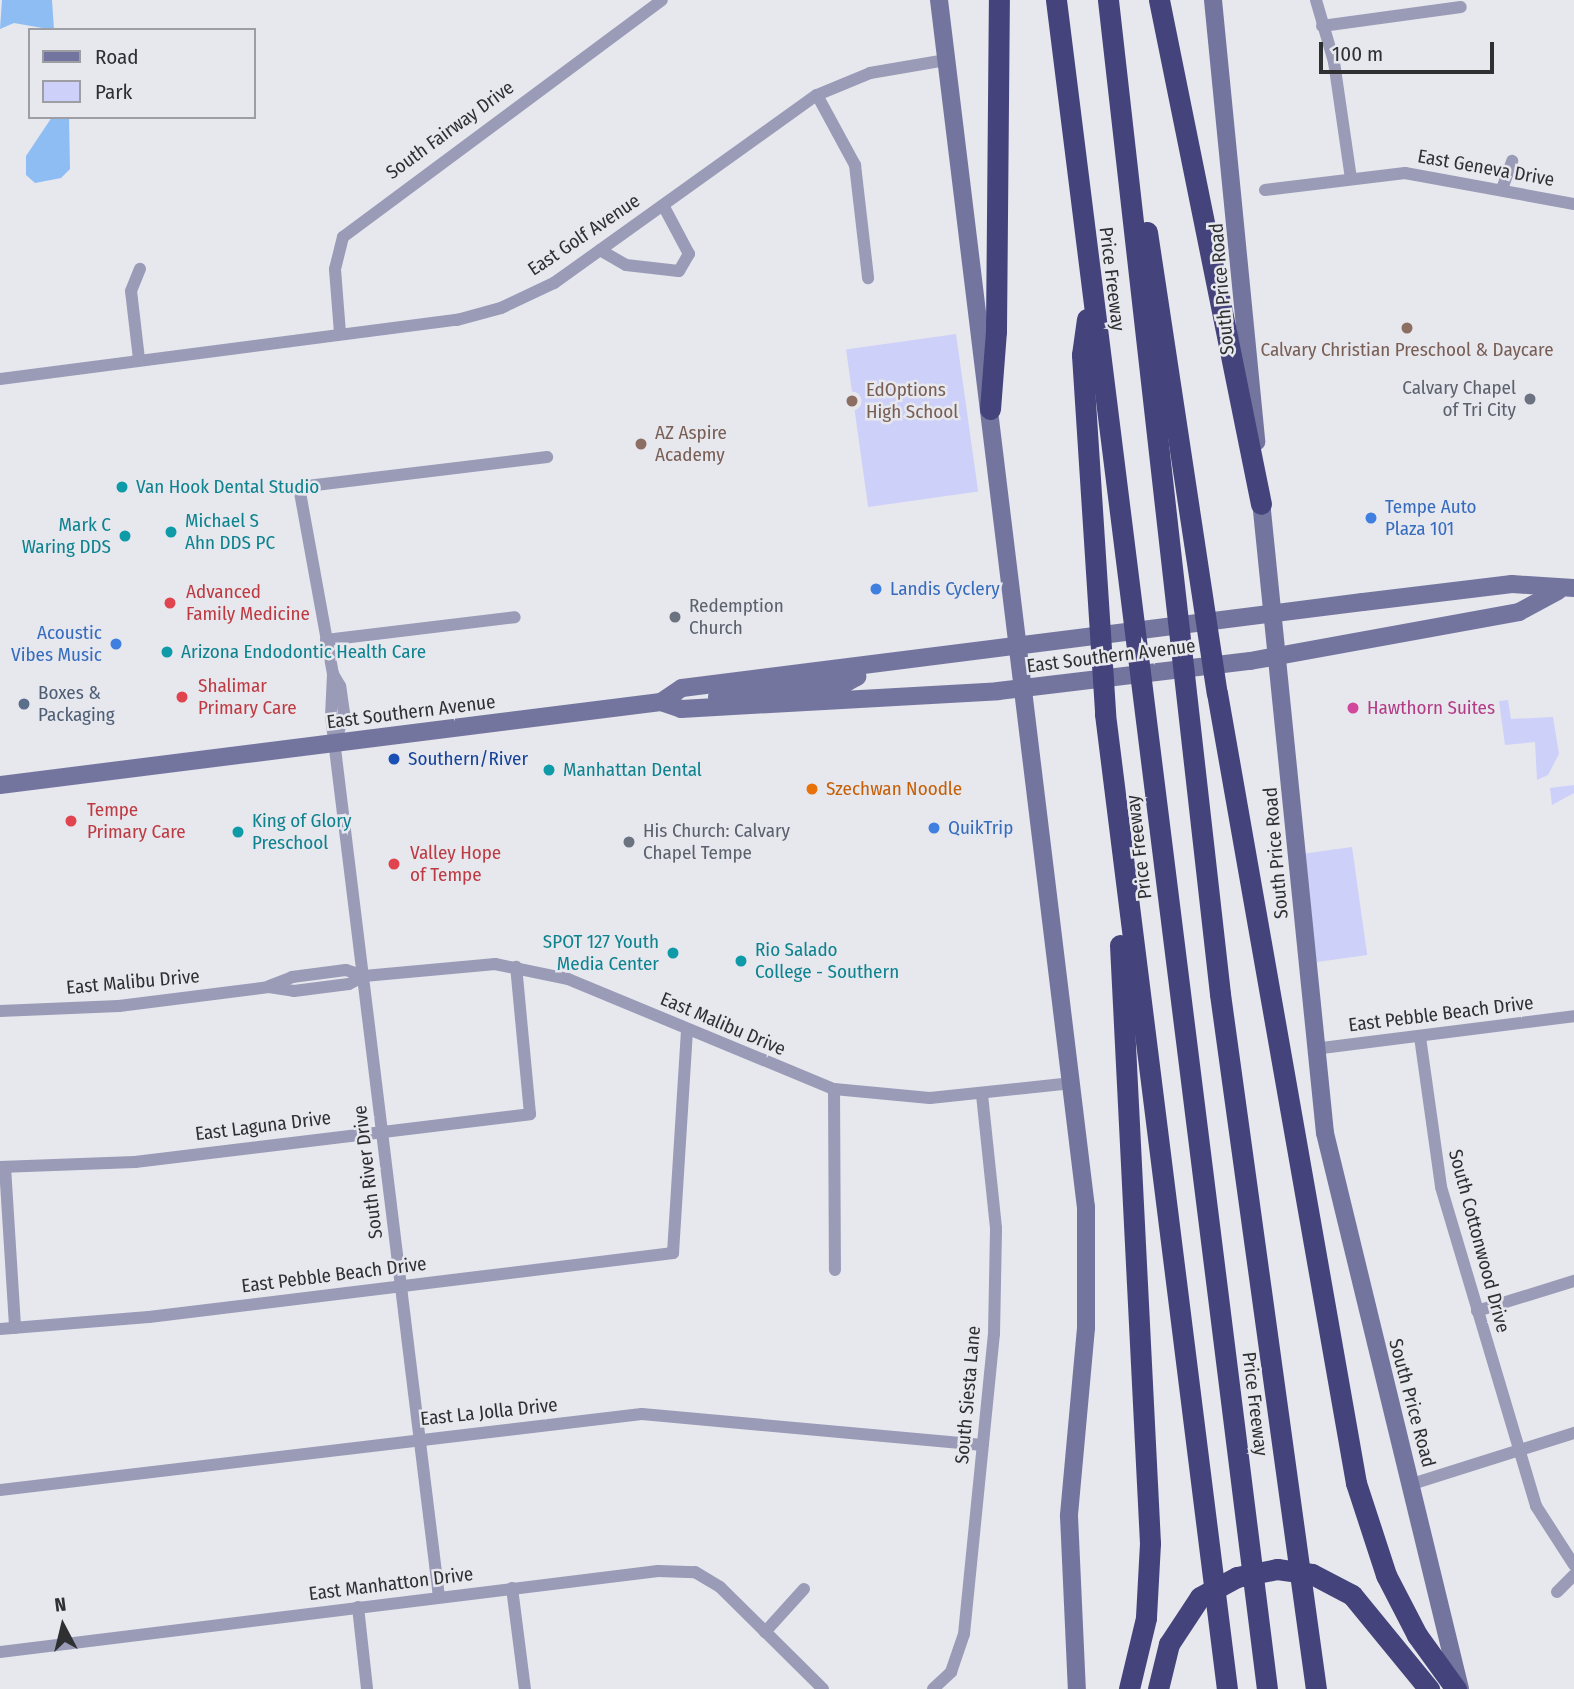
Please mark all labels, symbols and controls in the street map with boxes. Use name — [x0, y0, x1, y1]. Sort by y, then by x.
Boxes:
legend — [28, 28, 256, 119]
scale bar — [1322, 28, 1497, 72]
text: 100 m — [1332, 41, 1383, 67]
text: Road — [95, 44, 139, 70]
street label: South Fairway Drive — [382, 76, 518, 184]
text: Park — [95, 79, 132, 105]
street label: East Geneva Drive — [1416, 145, 1556, 191]
street label: East Golf Avenue — [524, 189, 644, 281]
street label: South Price Road — [1205, 222, 1239, 356]
street label: Price Freeway — [1094, 226, 1130, 332]
marker: Calvary Christian Preschool & Daycare — [1399, 320, 1415, 336]
place label: Calvary Christian Preschool & Daycare — [1260, 339, 1554, 361]
place label: Calvary Chapel of Tri City — [1402, 377, 1516, 421]
place label: EdOptions High School — [866, 379, 958, 423]
marker: Calvary Chapel of Tri City — [1522, 391, 1538, 407]
marker: EdOptions High School — [844, 393, 860, 409]
place label: AZ Aspire Academy — [655, 422, 727, 466]
marker: AZ Aspire Academy — [633, 436, 649, 452]
place label: Van Hook Dental Studio — [136, 476, 319, 498]
marker: Van Hook Dental Studio — [114, 479, 130, 495]
place label: Tempe Auto Plaza 101 — [1385, 496, 1477, 540]
place label: Michael S Ahn DDS PC — [185, 510, 275, 554]
marker: Tempe Auto Plaza 101 — [1363, 510, 1379, 526]
place label: Mark C Waring DDS — [22, 514, 111, 558]
marker: Michael S Ahn DDS PC — [163, 524, 179, 540]
marker: Mark C Waring DDS — [117, 528, 133, 544]
place label: Landis Cyclery — [890, 578, 1000, 600]
place label: Advanced Family Medicine — [186, 581, 310, 625]
marker: Landis Cyclery — [868, 581, 884, 597]
marker: Advanced Family Medicine — [160, 593, 180, 613]
place label: Redemption Church — [689, 595, 784, 639]
marker: Redemption Church — [667, 609, 683, 625]
place label: Acoustic Vibes Music — [11, 622, 102, 666]
street label: East Southern Avenue — [1025, 634, 1197, 678]
marker: Acoustic Vibes Music — [108, 636, 124, 652]
place label: Arizona Endodontic Health Care — [181, 641, 426, 663]
marker: Arizona Endodontic Health Care — [159, 644, 175, 660]
place label: Shalimar Primary Care — [198, 675, 297, 719]
place label: Boxes & Packaging — [38, 682, 115, 726]
marker: Shalimar Primary Care — [172, 687, 192, 707]
street label: East Southern Avenue — [325, 690, 497, 734]
marker: Boxes & Packaging — [16, 696, 32, 712]
place label: Hawthorn Suites — [1367, 697, 1495, 719]
marker: Hawthorn Suites — [1345, 700, 1361, 716]
place label: Southern/River — [408, 748, 528, 770]
marker: Southern/River — [386, 751, 402, 767]
place label: Manhattan Dental — [563, 759, 702, 781]
marker: Manhattan Dental — [541, 762, 557, 778]
place label: Szechwan Noodle — [826, 778, 962, 800]
marker: Szechwan Noodle — [804, 781, 820, 797]
street label: South Price Road — [1259, 786, 1293, 920]
street label: Price Freeway — [1121, 794, 1157, 900]
place label: Tempe Primary Care — [87, 799, 186, 843]
place label: King of Glory Preschool — [252, 810, 351, 854]
marker: Tempe Primary Care — [61, 811, 81, 831]
place label: QuikTrip — [948, 817, 1013, 839]
place label: His Church: Calvary Chapel Tempe — [643, 820, 790, 864]
marker: QuikTrip — [926, 820, 942, 836]
marker: King of Glory Preschool — [230, 824, 246, 840]
marker: His Church: Calvary Chapel Tempe — [621, 834, 637, 850]
place label: Valley Hope of Tempe — [410, 842, 501, 886]
marker: Valley Hope of Tempe — [384, 854, 404, 874]
place label: SPOT 127 Youth Media Center — [543, 931, 659, 975]
place label: Rio Salado College - Southern — [755, 939, 899, 983]
marker: SPOT 127 Youth Media Center — [665, 945, 681, 961]
marker: Rio Salado College - Southern — [733, 953, 749, 969]
street label: East Malibu Drive — [65, 965, 201, 999]
street label: East Malibu Drive — [657, 987, 789, 1061]
street label: East Pebble Beach Drive — [1347, 991, 1535, 1037]
street label: South River Drive — [349, 1104, 387, 1240]
street label: East Laguna Drive — [194, 1106, 332, 1146]
street label: South Cottonwood Drive — [1444, 1147, 1514, 1335]
street label: East Pebble Beach Drive — [240, 1252, 428, 1298]
street label: South Siesta Lane — [951, 1325, 985, 1465]
street label: South Price Road — [1384, 1336, 1440, 1470]
street label: Price Freeway — [1237, 1351, 1273, 1457]
street label: East La Jolla Drive — [419, 1393, 559, 1431]
street label: East Manhatton Drive — [307, 1563, 475, 1605]
north arrow — [28, 1591, 98, 1661]
text: N — [53, 1593, 67, 1617]

